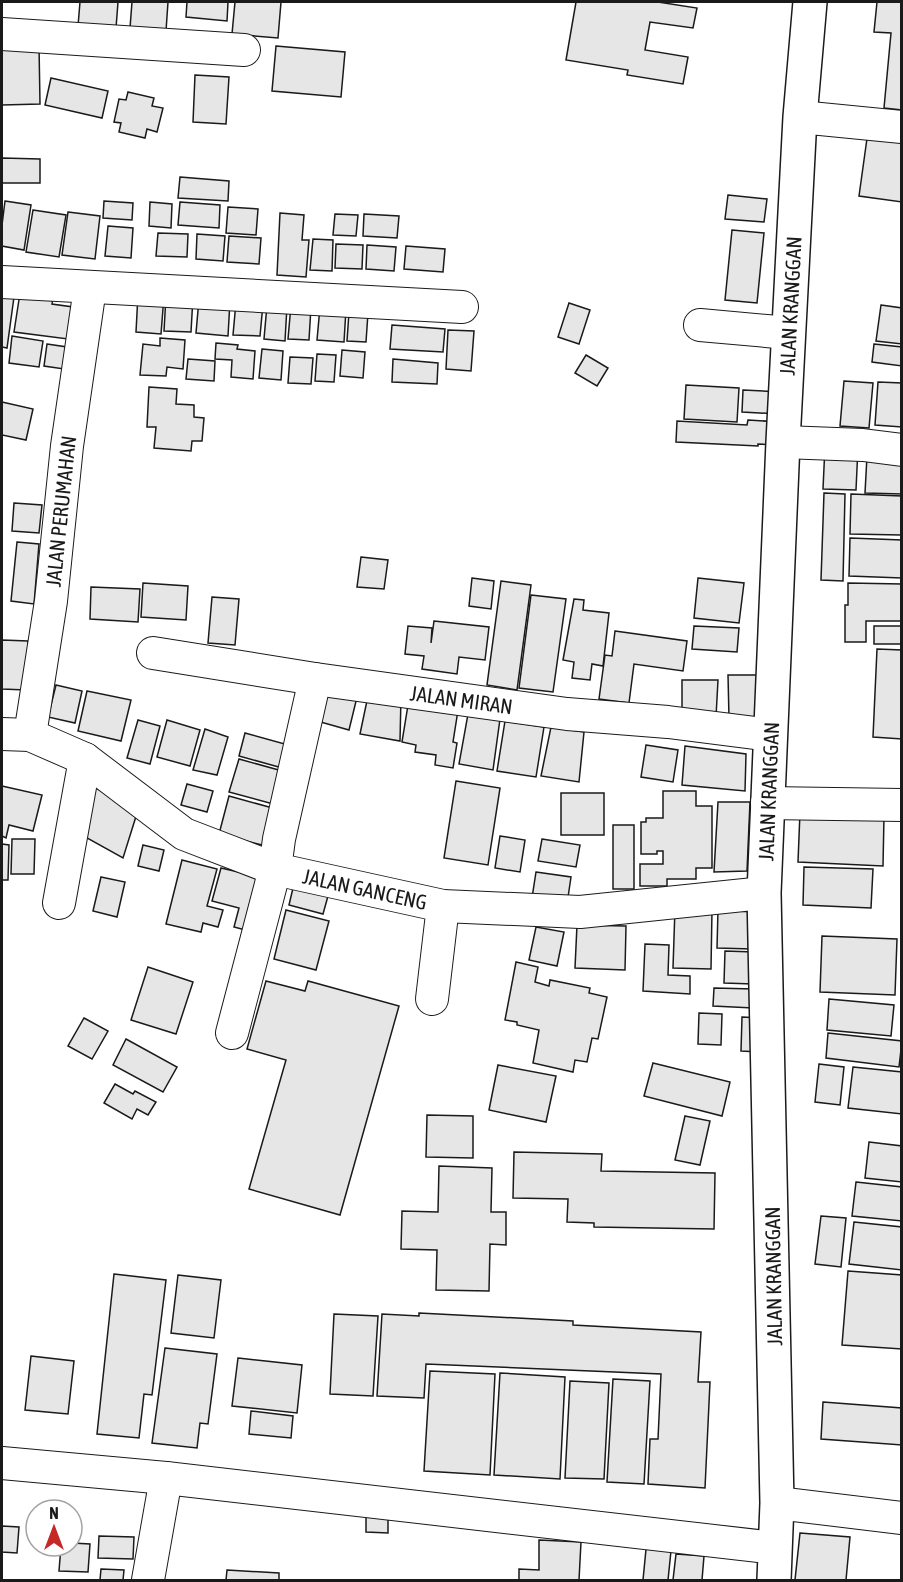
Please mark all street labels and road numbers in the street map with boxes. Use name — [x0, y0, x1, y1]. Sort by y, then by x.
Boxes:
street label: JALAN KRANGGAN — [775, 236, 806, 376]
street label: JALAN PERUMAHAN — [41, 434, 80, 588]
street label: JALAN MIRAN — [409, 680, 514, 718]
street label: JALAN KRANGGAN — [753, 721, 783, 861]
street label: JALAN GANCENG — [301, 864, 429, 914]
street label: JALAN KRANGGAN — [760, 1206, 786, 1346]

